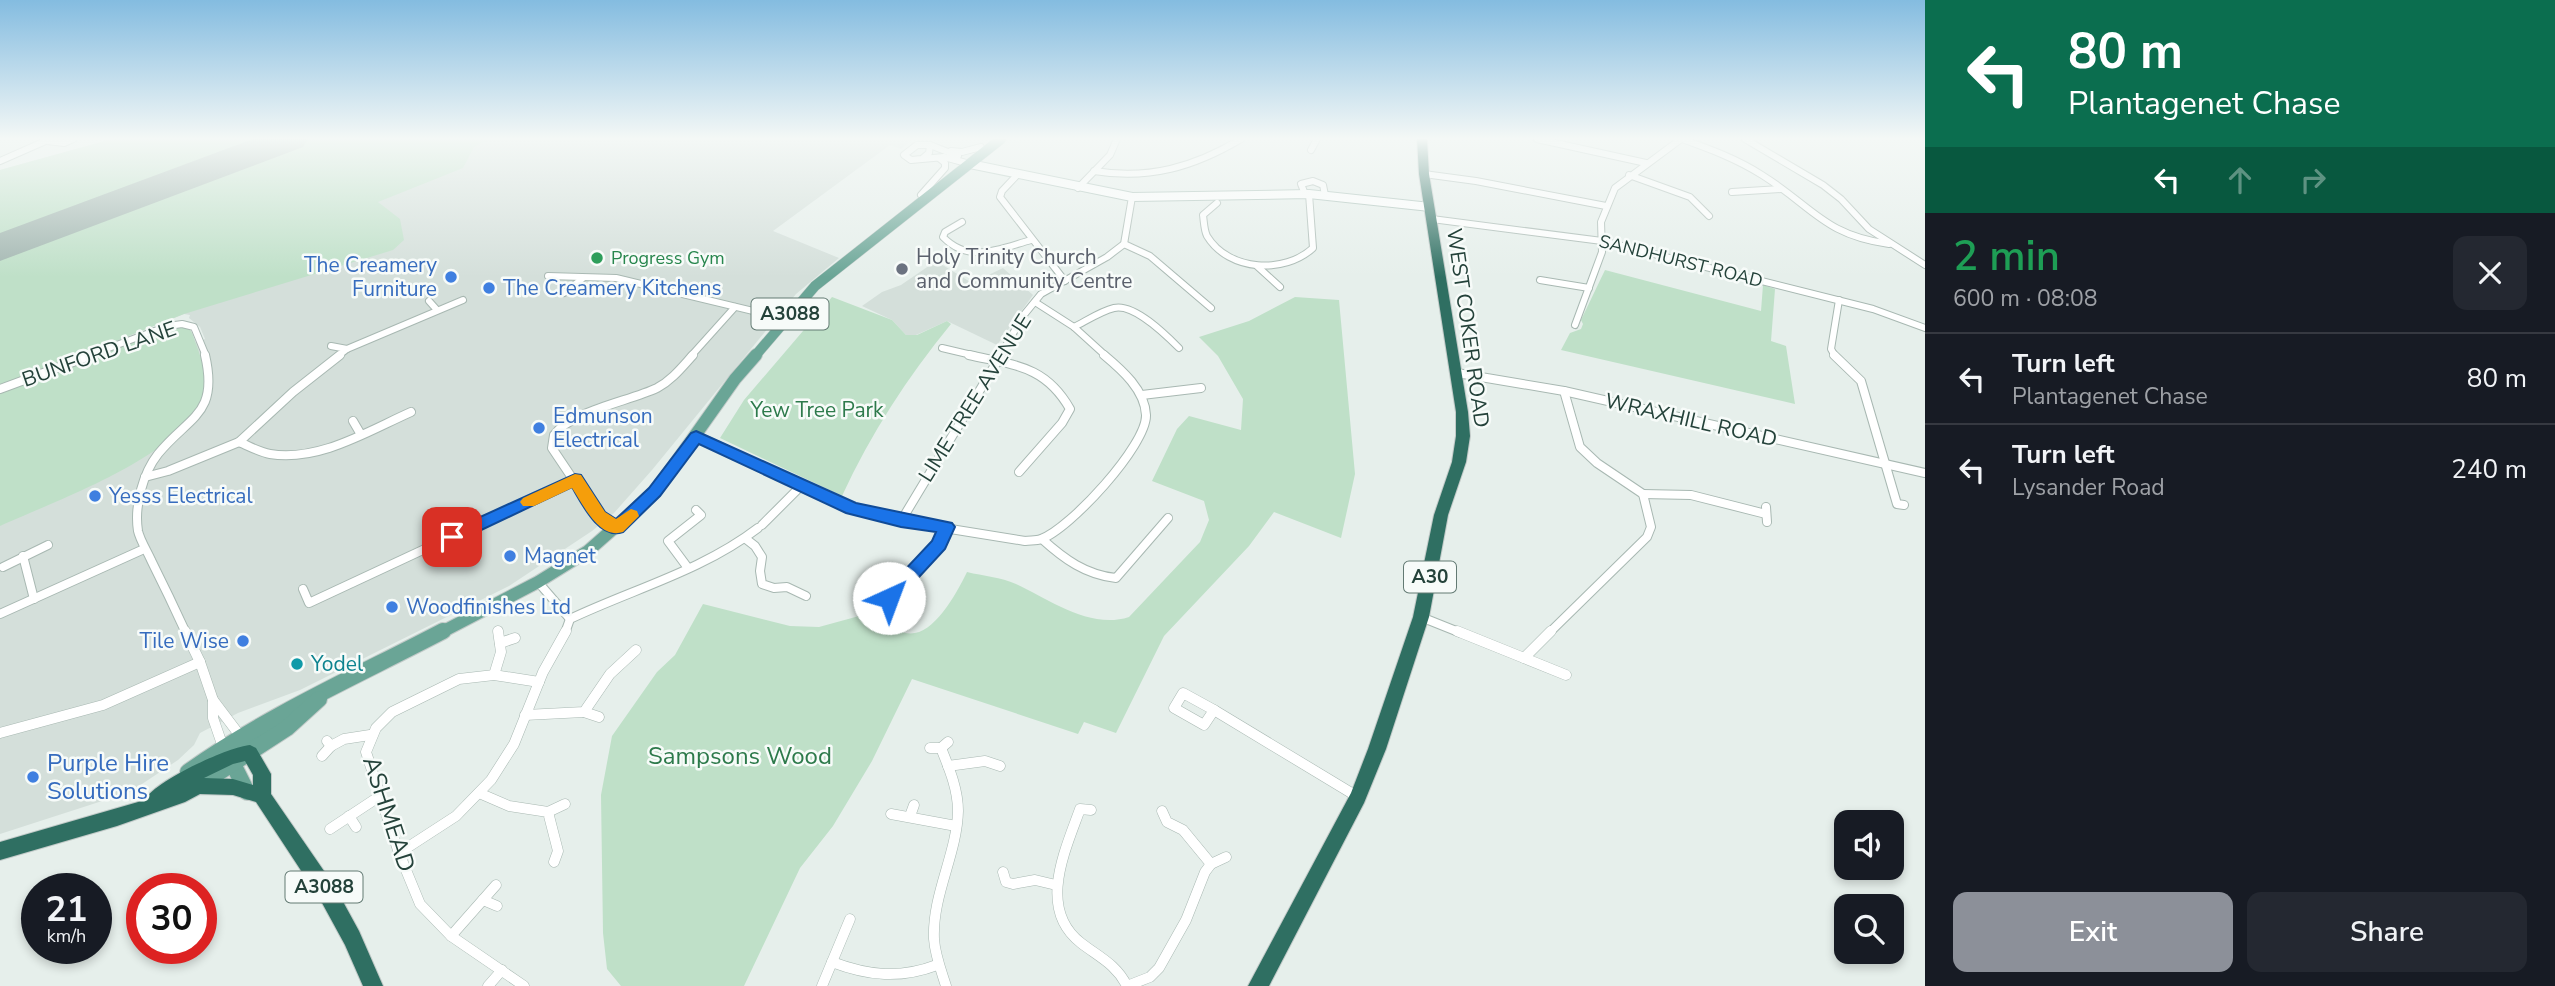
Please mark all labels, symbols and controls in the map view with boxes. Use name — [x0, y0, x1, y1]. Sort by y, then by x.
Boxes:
text: 80 m — [2068, 18, 2183, 85]
icon: left — [1953, 28, 2044, 119]
text: Plantagenet Chase — [2068, 82, 2341, 125]
icon: left — [2148, 161, 2186, 199]
icon: ahead — [2221, 161, 2259, 199]
icon: right — [2294, 161, 2332, 199]
street label: WEST COKER ROAD — [1440, 226, 1496, 430]
text: 2 min — [1953, 228, 2060, 285]
street label: SANDHURST ROAD — [1597, 229, 1765, 293]
button: close — [2453, 236, 2527, 310]
place label: Holy Trinity Church and Community Centre — [916, 243, 1132, 295]
place label: Progress Gym — [611, 246, 725, 270]
marker: Progress Gym — [589, 250, 605, 266]
place label: The Creamery Furniture — [304, 251, 437, 303]
marker: Holy Trinity Church and Community Centre — [894, 261, 910, 277]
marker: The Creamery Furniture — [443, 269, 459, 285]
place label: The Creamery Kitchens — [503, 274, 722, 302]
marker: The Creamery Kitchens — [481, 280, 497, 296]
text: 600 m · 08:08 — [1953, 283, 2098, 314]
road number: A3088 — [752, 298, 828, 330]
street label: LIME TREE AVENUE — [912, 309, 1038, 487]
street label: BUNFORD LANE — [18, 314, 180, 394]
text: Turn left — [2012, 346, 2115, 381]
icon: left — [1953, 360, 1991, 398]
text: 80 m — [2467, 361, 2527, 396]
text: Plantagenet Chase — [2012, 381, 2208, 412]
street label: WRAXHILL ROAD — [1602, 387, 1780, 453]
park label: Yew Tree Park — [749, 396, 884, 424]
place label: Edmunson Electrical — [553, 402, 653, 454]
marker: Edmunson Electrical — [531, 420, 547, 436]
text: Turn left — [2012, 437, 2115, 472]
icon: left — [1953, 451, 1991, 489]
text: 240 m — [2451, 452, 2527, 487]
text: Lysander Road — [2012, 472, 2165, 503]
place label: Yesss Electrical — [108, 482, 253, 510]
marker: Yesss Electrical — [87, 488, 103, 504]
pin — [422, 507, 482, 567]
icon: arrive — [433, 518, 471, 556]
place label: Magnet — [524, 542, 596, 570]
marker: Magnet — [502, 548, 518, 564]
position arrow — [852, 561, 926, 635]
road number: A30 — [1404, 562, 1456, 592]
place label: Woodfinishes Ltd — [406, 593, 571, 621]
marker: Woodfinishes Ltd — [384, 599, 400, 615]
place label: Tile Wise — [140, 627, 229, 655]
marker: Tile Wise — [235, 633, 251, 649]
place label: Yodel — [310, 650, 364, 678]
marker: Yodel — [289, 656, 305, 672]
park label: Sampsons Wood — [648, 740, 832, 772]
place label: Purple Hire Solutions — [47, 747, 169, 807]
street label: ASHMEAD — [355, 752, 423, 876]
marker: Purple Hire Solutions — [25, 769, 41, 785]
map controls — [1834, 810, 1904, 964]
button: sound — [1834, 810, 1904, 880]
road number: A3088 — [286, 872, 362, 902]
speed limit sign: 30 — [126, 873, 217, 964]
text: 21 — [45, 886, 88, 933]
button: Exit — [1953, 892, 2233, 972]
button: Share — [2247, 892, 2527, 972]
button: search — [1834, 894, 1904, 964]
text: km/h — [47, 924, 86, 948]

